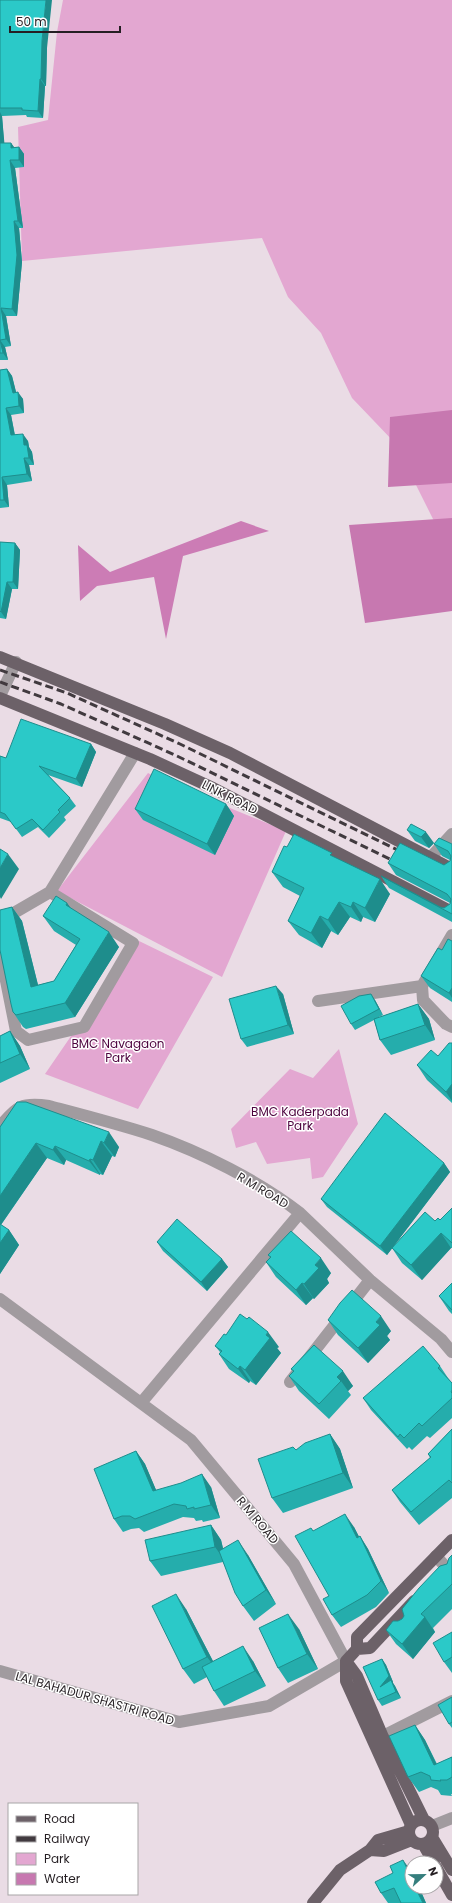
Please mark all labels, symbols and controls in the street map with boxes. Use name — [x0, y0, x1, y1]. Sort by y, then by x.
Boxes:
scale bar — [10, 8, 120, 34]
text: 50 m — [16, 13, 47, 30]
street label: LINK ROAD — [199, 776, 261, 818]
park label: BMC Navagaon Park — [71, 1035, 165, 1066]
park label: BMC Kaderpada Park — [251, 1103, 349, 1134]
street label: R M ROAD — [234, 1168, 292, 1212]
street label: R M ROAD — [233, 1493, 283, 1547]
street label: LAL BAHADUR SHASTRI ROAD — [14, 1667, 176, 1729]
legend — [8, 1803, 138, 1895]
text: Road — [44, 1810, 75, 1827]
text: Railway — [44, 1830, 90, 1847]
text: Park — [44, 1850, 71, 1867]
north arrow — [404, 1855, 444, 1895]
text: N — [424, 1864, 442, 1878]
text: Water — [44, 1870, 81, 1887]

